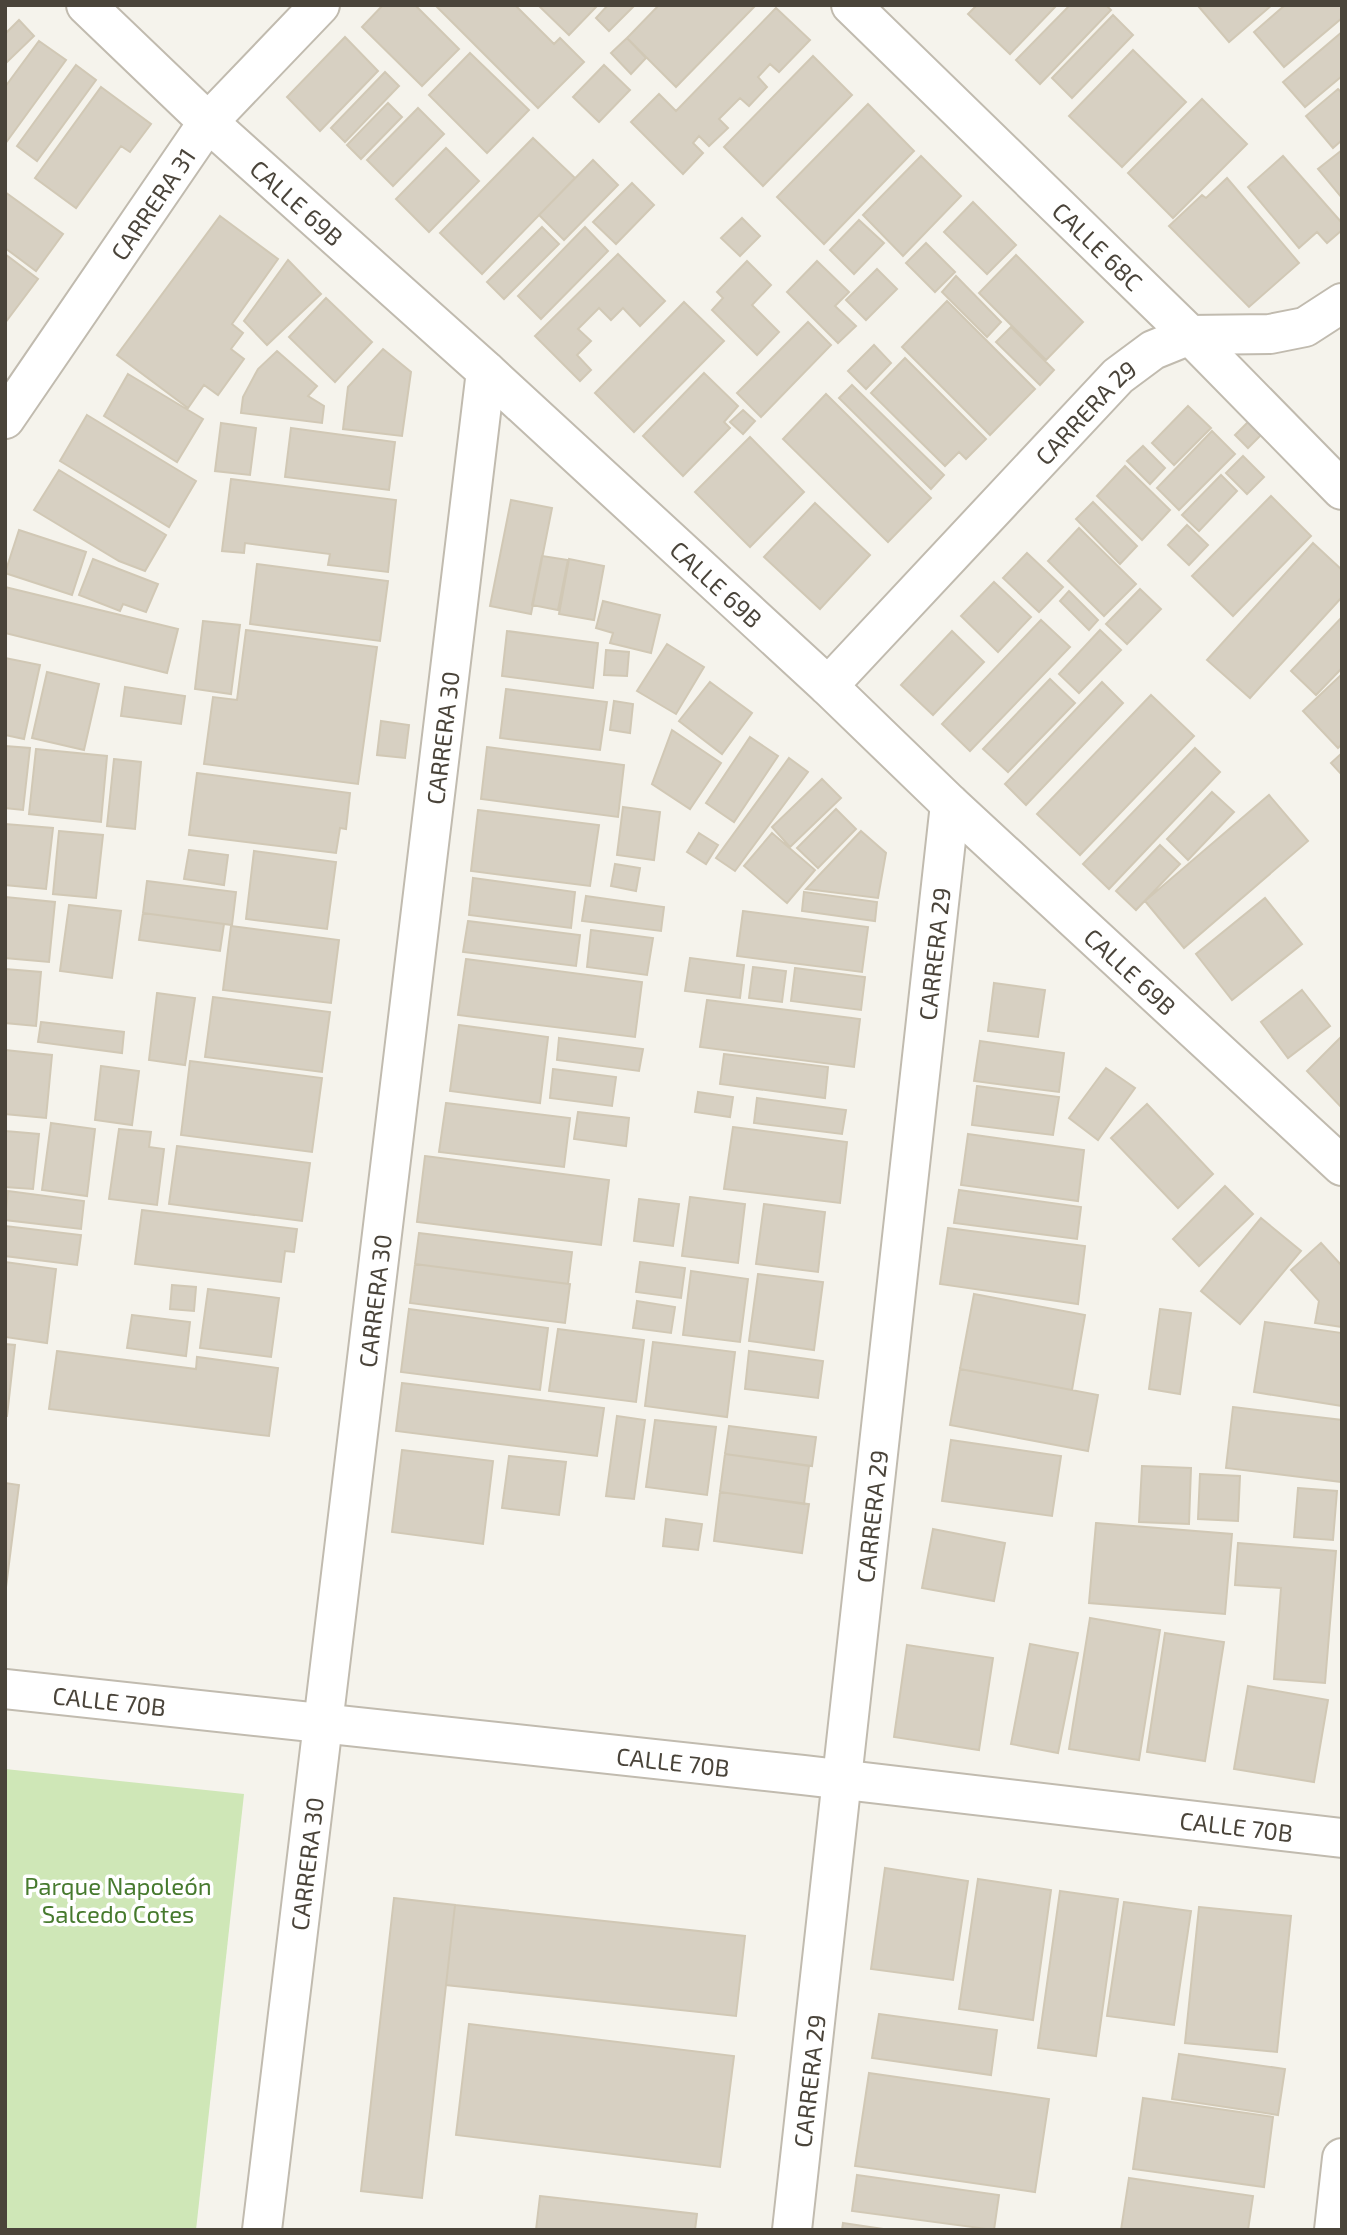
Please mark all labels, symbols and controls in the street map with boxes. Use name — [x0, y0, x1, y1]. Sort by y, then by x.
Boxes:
street label: CARRERA 31 — [104, 142, 201, 265]
street label: CALLE 69B — [245, 153, 350, 251]
street label: CALLE 68C — [1047, 195, 1149, 296]
street label: CARRERA 29 — [1029, 353, 1141, 470]
street label: CALLE 69B — [665, 534, 769, 633]
street label: CARRERA 30 — [419, 669, 464, 806]
street label: CARRERA 29 — [912, 886, 955, 1022]
street label: CALLE 69B — [1079, 921, 1183, 1020]
street label: CARRERA 30 — [352, 1232, 396, 1369]
street label: CARRERA 29 — [849, 1448, 893, 1584]
street label: CALLE 70B — [51, 1680, 168, 1721]
street label: CALLE 70B — [615, 1740, 731, 1782]
street label: CARRERA 30 — [284, 1795, 329, 1932]
street label: CALLE 70B — [1178, 1805, 1295, 1847]
park label: Parque Napoleón Salcedo Cotes — [24, 1871, 212, 1928]
street label: CARRERA 29 — [787, 2013, 830, 2149]

